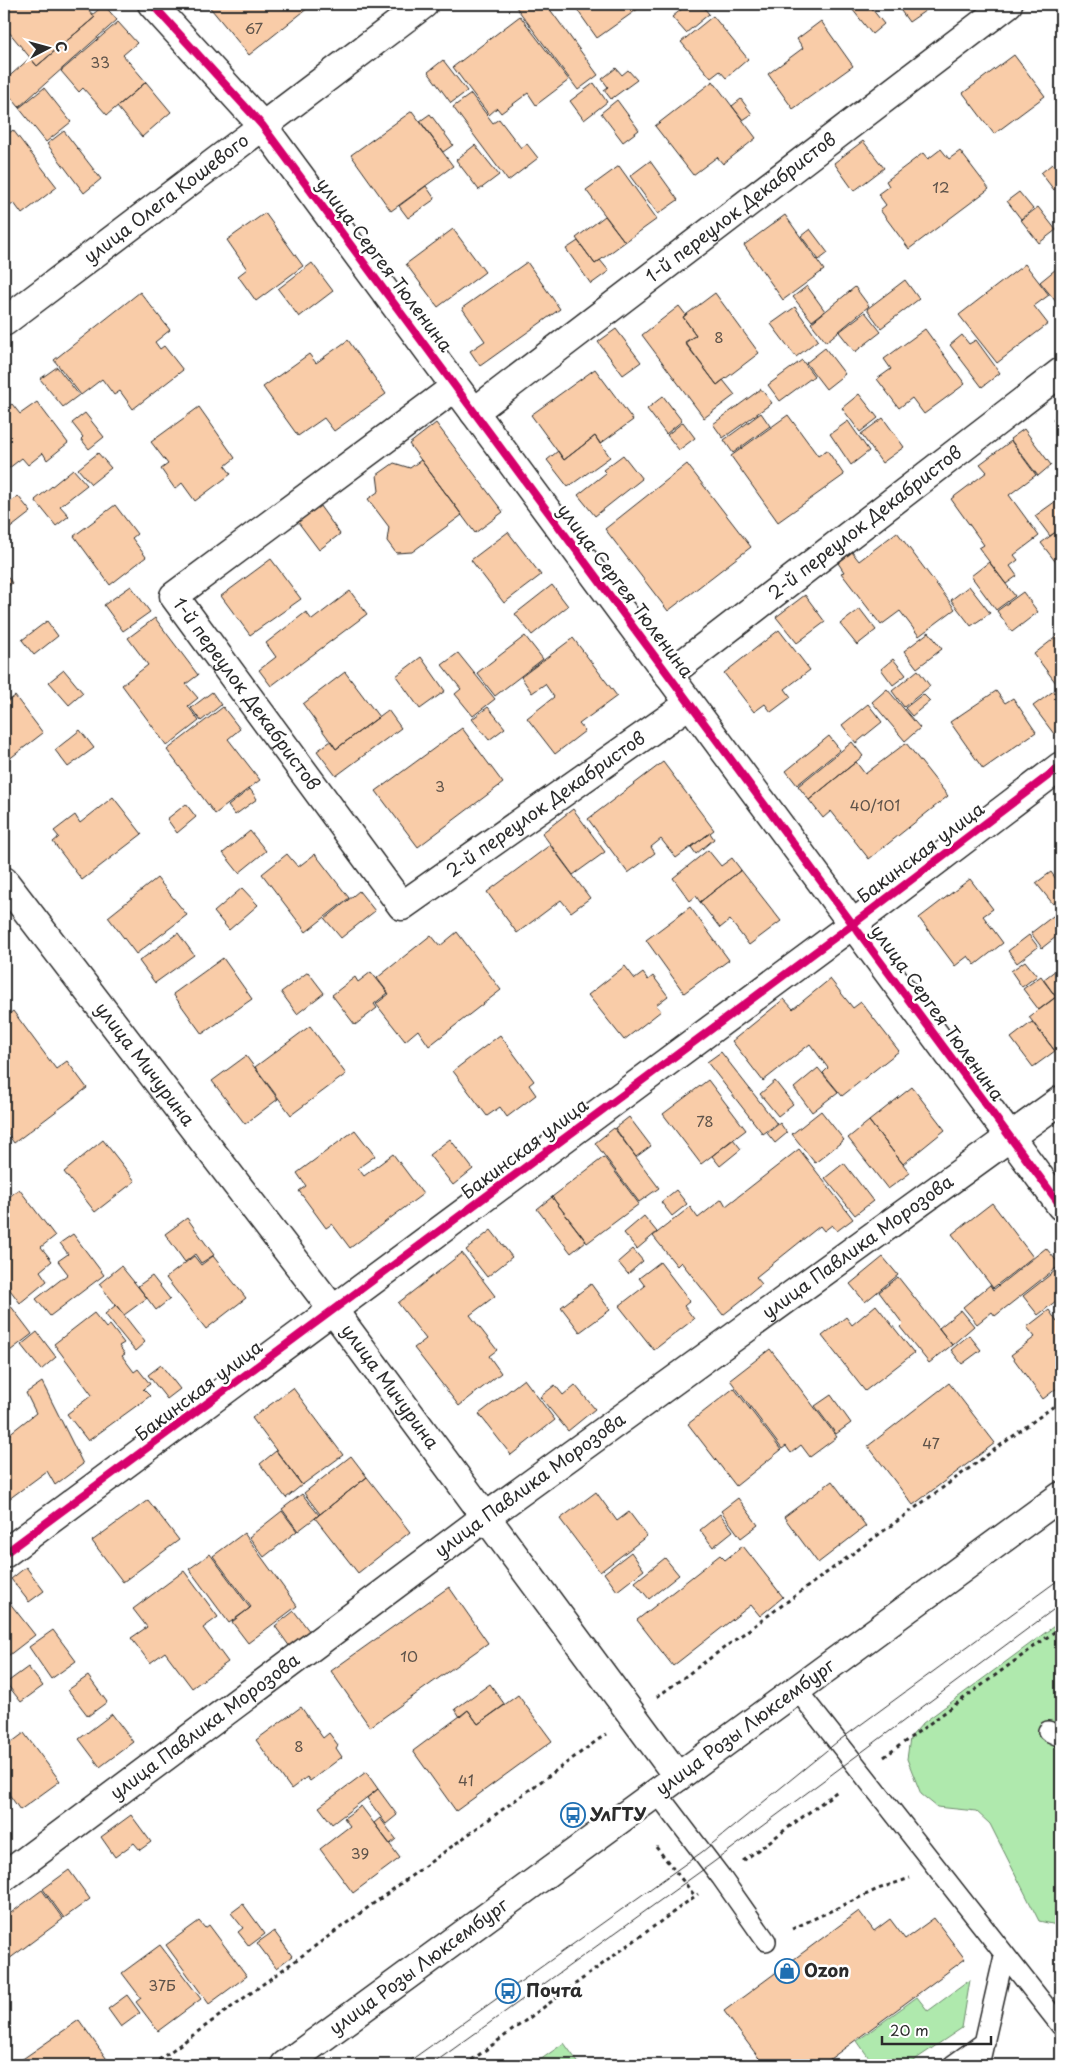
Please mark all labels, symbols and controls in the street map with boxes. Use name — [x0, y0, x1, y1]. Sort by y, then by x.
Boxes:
house number: 67 — [245, 16, 264, 39]
north arrow — [22, 22, 72, 72]
text: С — [50, 40, 72, 53]
house number: 33 — [90, 50, 110, 73]
street label: 1-й переулок Декабристов — [639, 125, 841, 288]
street label: улица Олега Кошевого — [77, 126, 254, 269]
street label: улица Сергея Тюленина — [311, 171, 460, 357]
house number: 12 — [932, 175, 950, 198]
house number: 8 — [714, 325, 724, 348]
street label: 2-й переулок Декабристов — [762, 438, 967, 605]
street label: улица Сергея Тюленина — [552, 497, 701, 683]
street label: 1-й переулок Декабристов — [167, 591, 327, 795]
street label: 2-й переулок Декабристов — [440, 724, 650, 883]
house number: 3 — [435, 774, 445, 797]
house number: 40/101 — [850, 793, 900, 816]
street label: Бакинская улица — [851, 794, 990, 909]
street label: улица Сергея Тюленина — [865, 918, 1012, 1106]
street label: улица Мичурина — [89, 996, 203, 1132]
street label: Бакинская улица — [455, 1090, 594, 1205]
house number: 78 — [696, 1109, 714, 1132]
street label: улица Павлика Морозова — [756, 1167, 959, 1325]
street label: улица Мичурина — [335, 1317, 447, 1455]
street label: Бакинская улица — [129, 1332, 268, 1447]
street label: улица Павлика Морозова — [428, 1405, 631, 1563]
house number: 47 — [922, 1431, 940, 1454]
house number: 10 — [400, 1644, 418, 1667]
street label: улица Павлика Морозова — [104, 1645, 305, 1805]
street label: улица Розы Люксембург — [649, 1651, 841, 1801]
house number: 8 — [294, 1734, 304, 1757]
house number: 41 — [458, 1768, 474, 1791]
place label: УлГТУ — [589, 1800, 647, 1827]
bus stop icon: УлГТУ — [560, 1802, 586, 1828]
house number: 39 — [351, 1841, 369, 1864]
street label: улица Розы Люксембург — [323, 1890, 514, 2040]
place label: Ozon — [804, 1956, 849, 1983]
shop icon: Ozon — [774, 1958, 800, 1984]
house number: 37Б — [148, 1973, 176, 1996]
place label: Почта — [526, 1976, 583, 2003]
bus stop icon: Почта — [495, 1978, 521, 2004]
scale bar — [882, 2014, 991, 2046]
text: 20 m — [890, 2018, 929, 2041]

